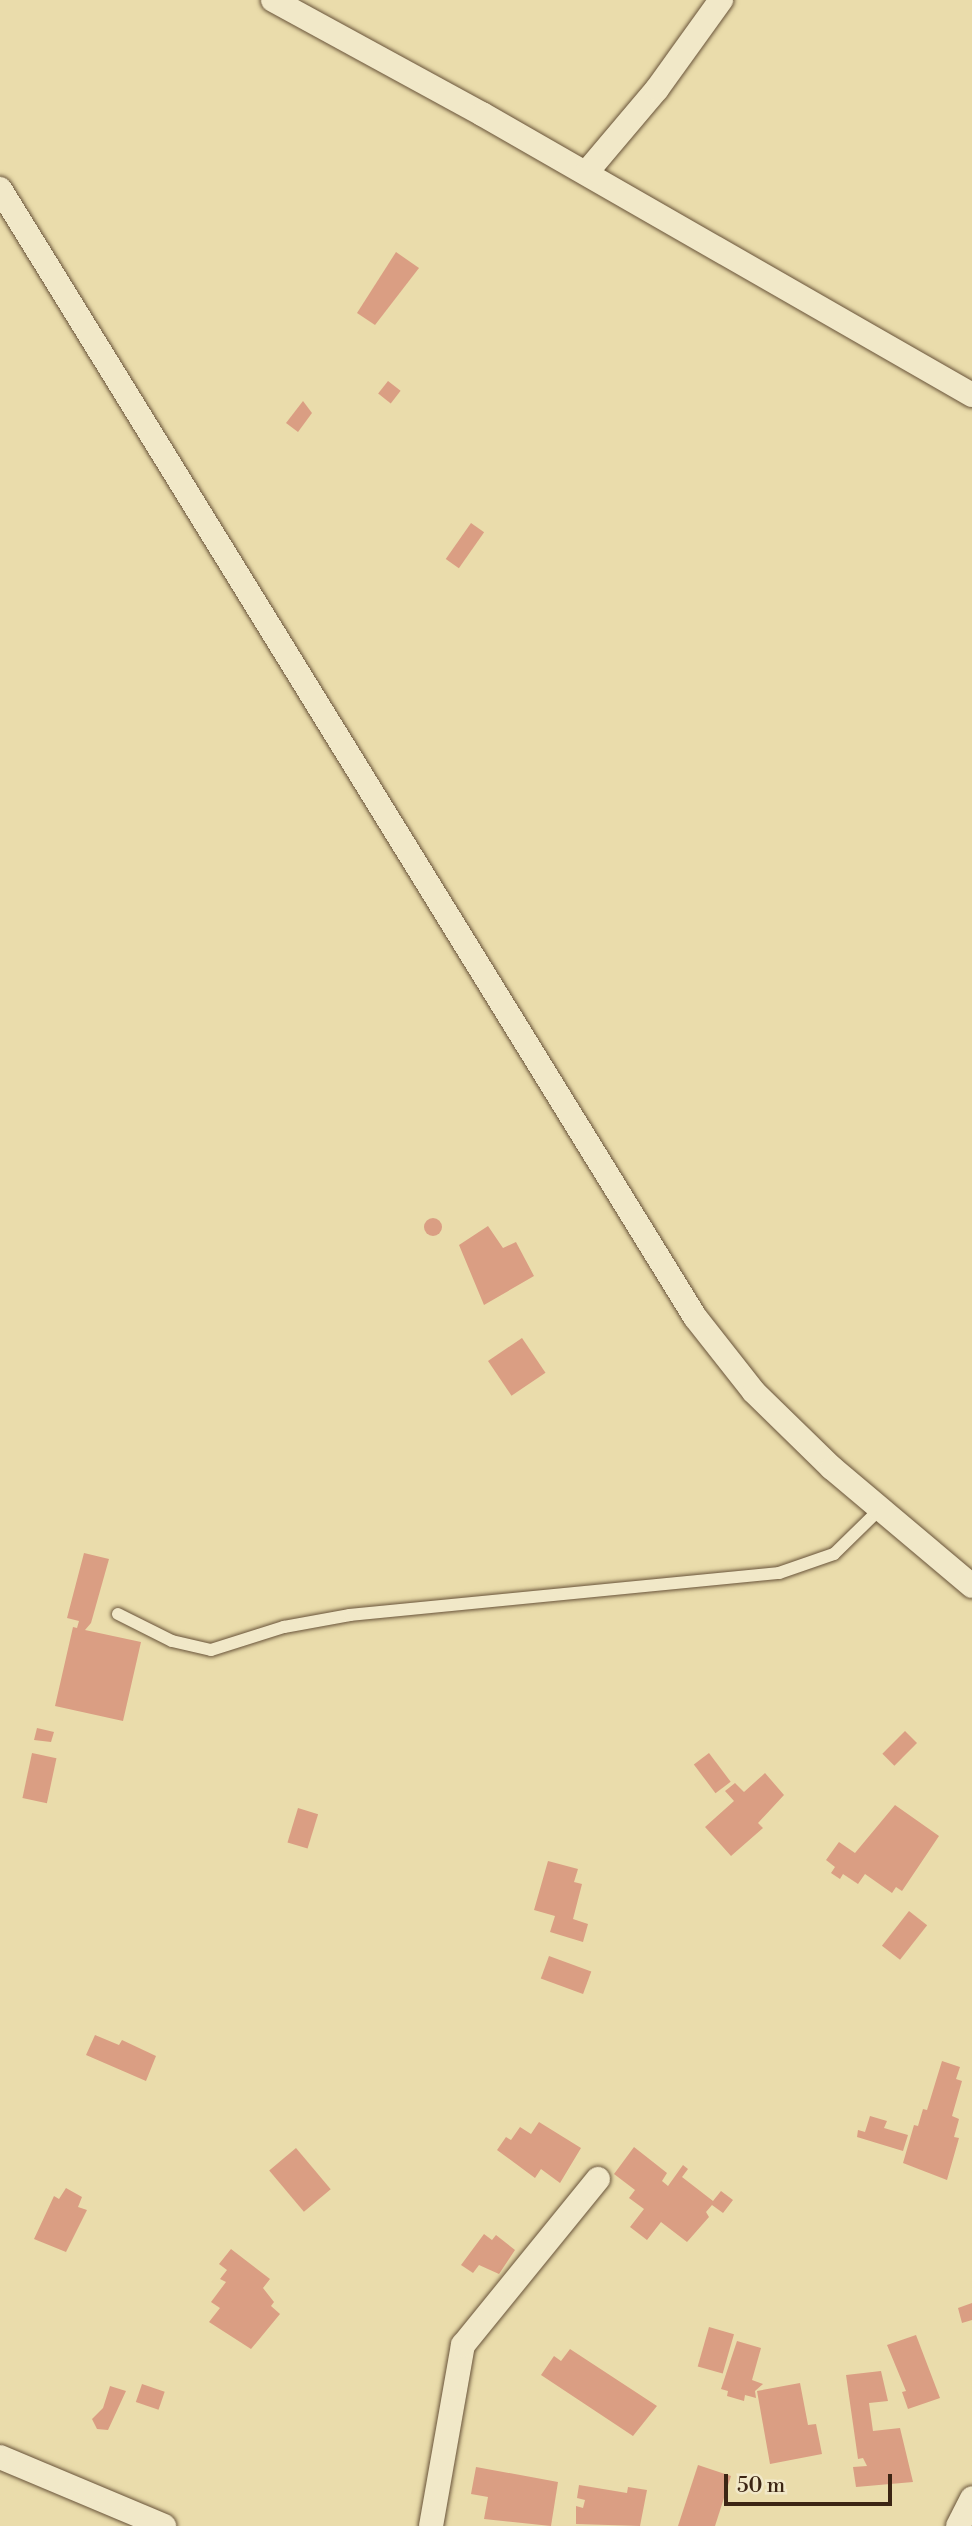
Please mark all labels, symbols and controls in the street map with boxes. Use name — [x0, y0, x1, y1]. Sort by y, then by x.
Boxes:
scale bar — [727, 2460, 895, 2504]
text: 50 m — [737, 2473, 785, 2499]

